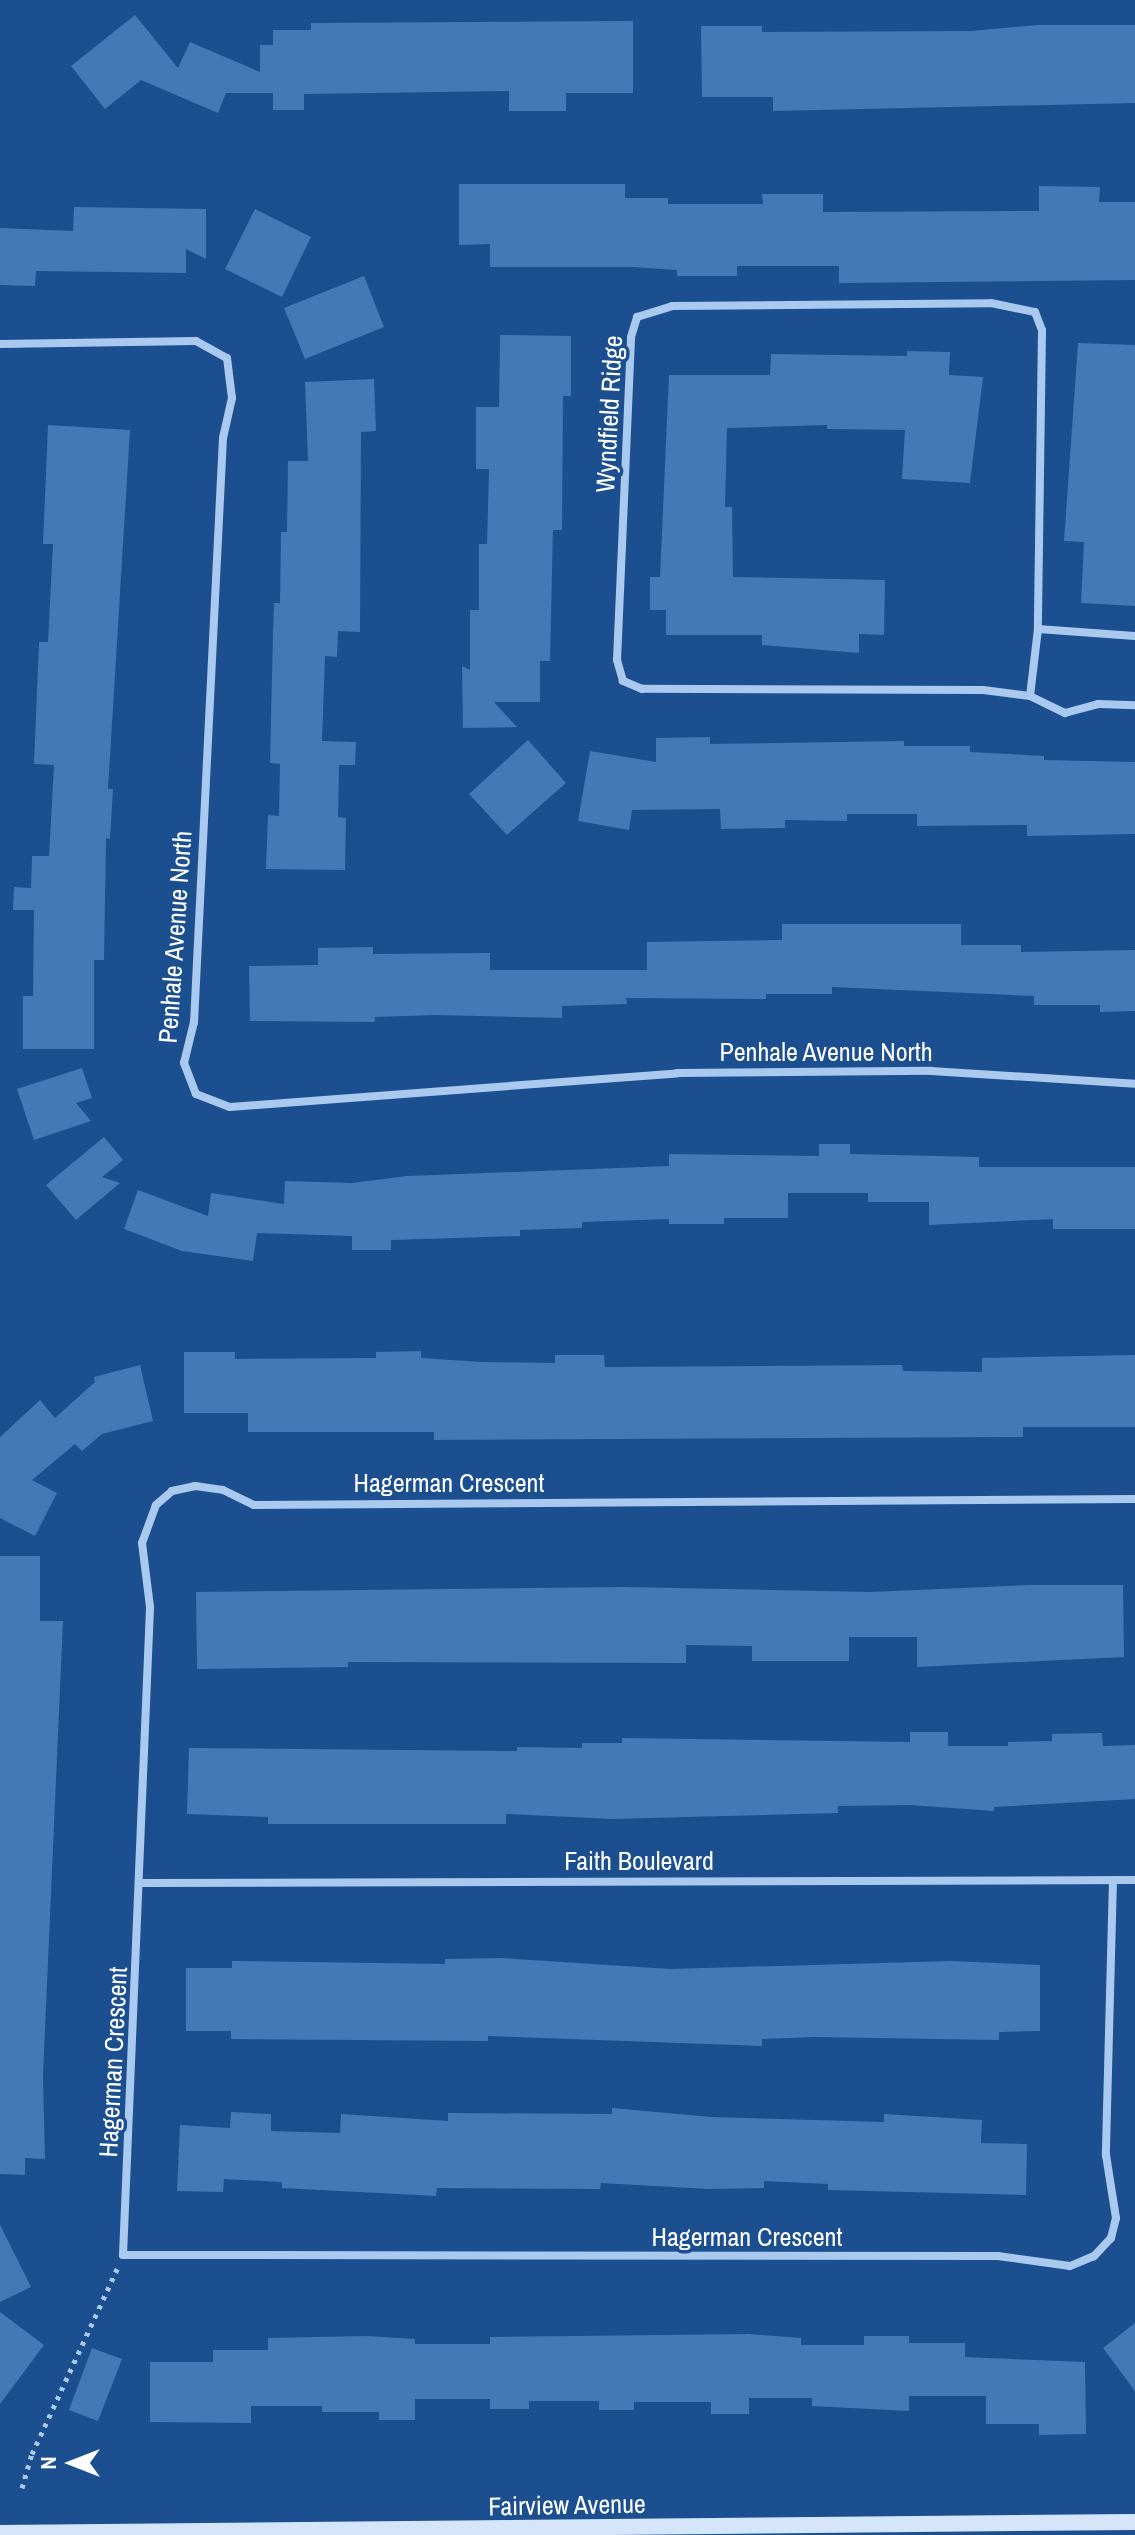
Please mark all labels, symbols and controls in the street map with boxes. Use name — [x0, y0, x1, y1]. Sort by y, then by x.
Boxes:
street label: Wyndfield Ridge — [589, 335, 629, 493]
street label: Penhale Avenue North — [152, 829, 198, 1045]
street label: Penhale Avenue North — [719, 1036, 933, 1068]
street label: Hagerman Crescent — [354, 1467, 544, 1499]
street label: Faith Boulevard — [564, 1845, 714, 1877]
street label: Hagerman Crescent — [92, 1966, 134, 2158]
street label: Hagerman Crescent — [652, 2221, 842, 2253]
north arrow — [32, 2423, 112, 2503]
text: N — [33, 2456, 63, 2470]
street label: Fairview Avenue — [487, 2488, 647, 2522]

